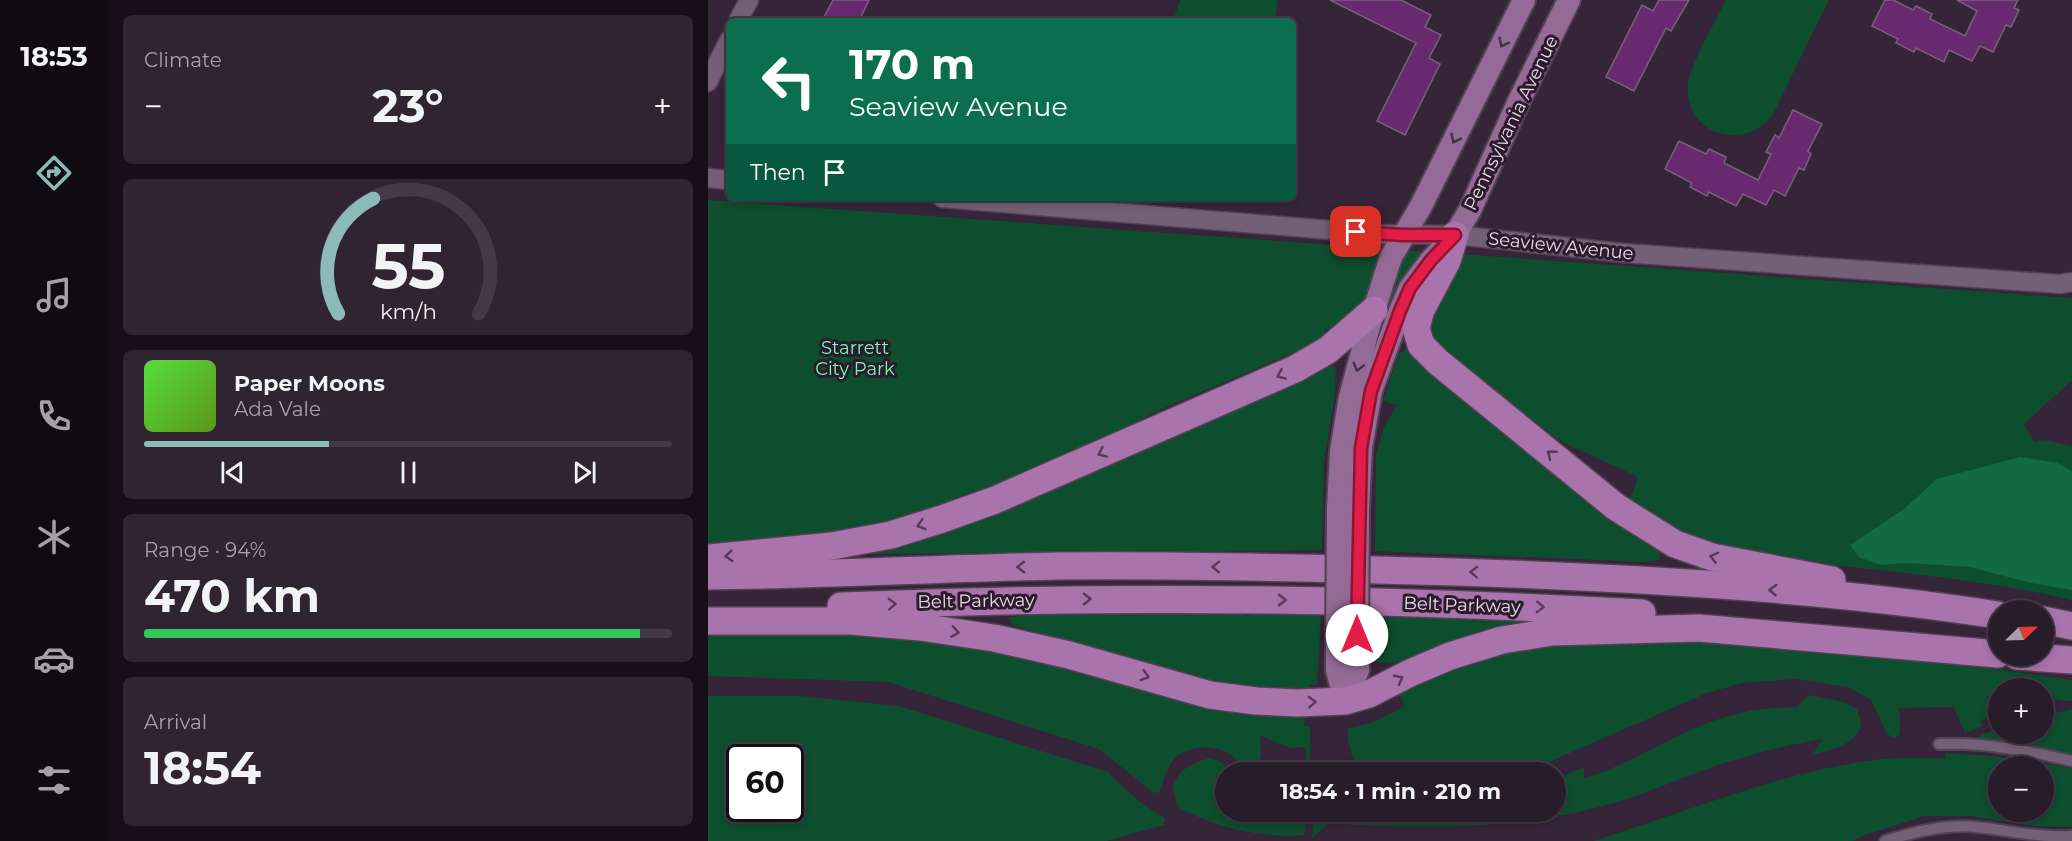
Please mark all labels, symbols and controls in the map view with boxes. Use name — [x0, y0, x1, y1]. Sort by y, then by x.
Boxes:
street label: Pennsylvania Avenue — [1459, 32, 1563, 214]
one-way arrow — [1498, 37, 1510, 48]
text: 170 m — [849, 38, 975, 90]
text: 18:53 — [20, 40, 88, 73]
icon: left — [750, 42, 828, 120]
text: Climate — [144, 48, 222, 72]
text: 23° — [372, 78, 444, 133]
text: − — [144, 86, 163, 126]
text: + — [653, 86, 672, 126]
text: Seaview Avenue — [849, 90, 1068, 123]
one-way arrow — [1450, 133, 1462, 144]
icon: directions — [33, 152, 75, 194]
icon: arrive — [818, 156, 851, 189]
text: Then — [750, 159, 806, 186]
pin — [1330, 206, 1381, 257]
icon: arrive — [1339, 215, 1372, 248]
street label: Seaview Avenue — [1487, 227, 1635, 265]
text: 55 — [371, 228, 445, 304]
icon: music — [33, 274, 75, 316]
text: km/h — [379, 298, 437, 324]
park label: Starrett City Park — [815, 337, 895, 380]
one-way arrow — [1353, 361, 1365, 372]
one-way arrow — [1276, 368, 1287, 380]
text: Paper Moons — [234, 370, 385, 397]
icon: phone — [33, 395, 75, 437]
text: Ada Vale — [234, 397, 321, 421]
one-way arrow — [1097, 446, 1108, 458]
one-way arrow — [1546, 450, 1557, 461]
icon: previous — [216, 456, 249, 489]
icon: pause — [392, 456, 425, 489]
icon: next — [568, 456, 601, 489]
icon: climate — [33, 516, 75, 558]
one-way arrow — [916, 518, 927, 530]
text: Range · 94% — [144, 538, 266, 562]
one-way arrow — [724, 549, 733, 562]
one-way arrow — [1709, 551, 1719, 564]
one-way arrow — [1016, 561, 1025, 574]
one-way arrow — [1211, 561, 1220, 573]
one-way arrow — [1469, 566, 1478, 579]
text: 470 km — [144, 568, 320, 623]
one-way arrow — [1768, 584, 1778, 597]
street label: Belt Parkway — [917, 589, 1035, 613]
street label: Belt Parkway — [1403, 592, 1521, 618]
one-way arrow — [1083, 593, 1092, 605]
one-way arrow — [1278, 594, 1287, 606]
one-way arrow — [888, 597, 897, 610]
north arrow — [1988, 600, 2054, 666]
map controls — [1988, 600, 2054, 822]
one-way arrow — [1536, 601, 1545, 614]
position arrow — [1325, 603, 1389, 667]
one-way arrow — [950, 625, 959, 638]
icon: car — [33, 638, 75, 680]
one-way arrow — [1139, 669, 1149, 682]
one-way arrow — [1393, 675, 1403, 686]
button: + — [1988, 678, 2054, 744]
one-way arrow — [1308, 696, 1317, 709]
text: Arrival — [144, 710, 207, 734]
text: 18:54 — [144, 740, 261, 795]
speed limit sign: 60 — [726, 744, 804, 822]
button: − — [1988, 756, 2054, 822]
icon: filters — [33, 759, 75, 801]
text: 18:54 · 1 min · 210 m — [1280, 778, 1501, 805]

